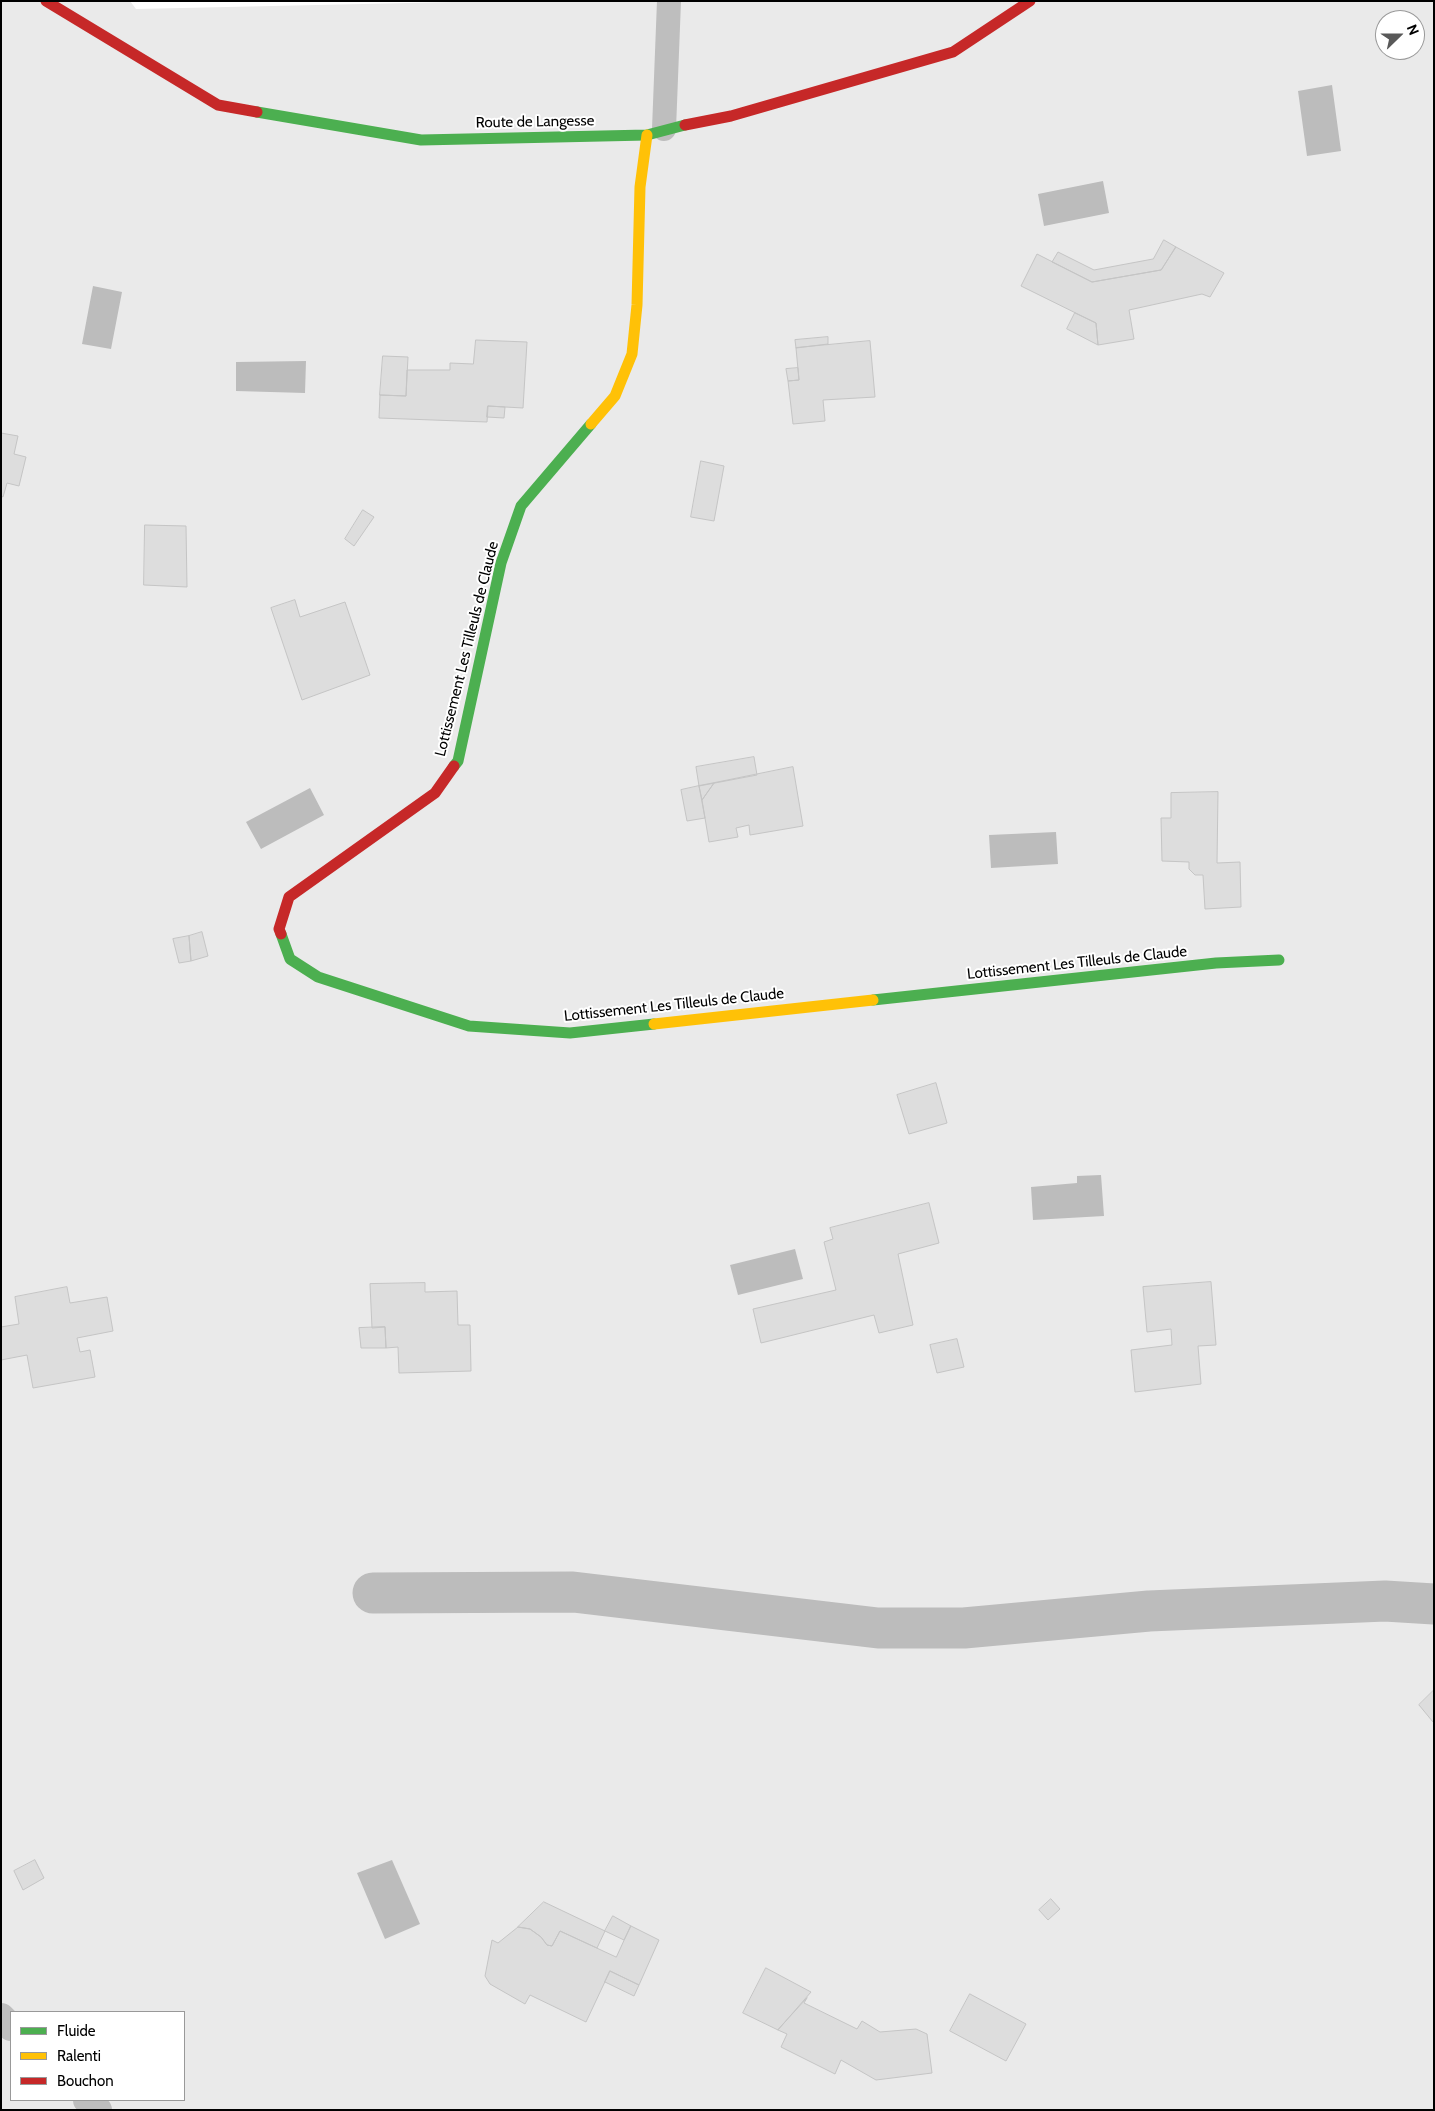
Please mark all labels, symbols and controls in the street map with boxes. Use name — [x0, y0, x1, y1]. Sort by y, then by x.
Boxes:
north arrow — [1375, 10, 1425, 60]
text: N — [1403, 22, 1423, 38]
street label: Route de Langesse — [476, 112, 594, 132]
street label: Lottissement Les Tilleuls de Claude — [432, 540, 502, 758]
street label: Lottissement Les Tilleuls de Claude — [966, 942, 1188, 984]
street label: Lottissement Les Tilleuls de Claude — [563, 984, 785, 1026]
legend — [10, 2011, 185, 2101]
text: Fluide — [57, 2022, 95, 2040]
text: Ralenti — [57, 2047, 101, 2065]
text: Bouchon — [57, 2072, 114, 2090]

